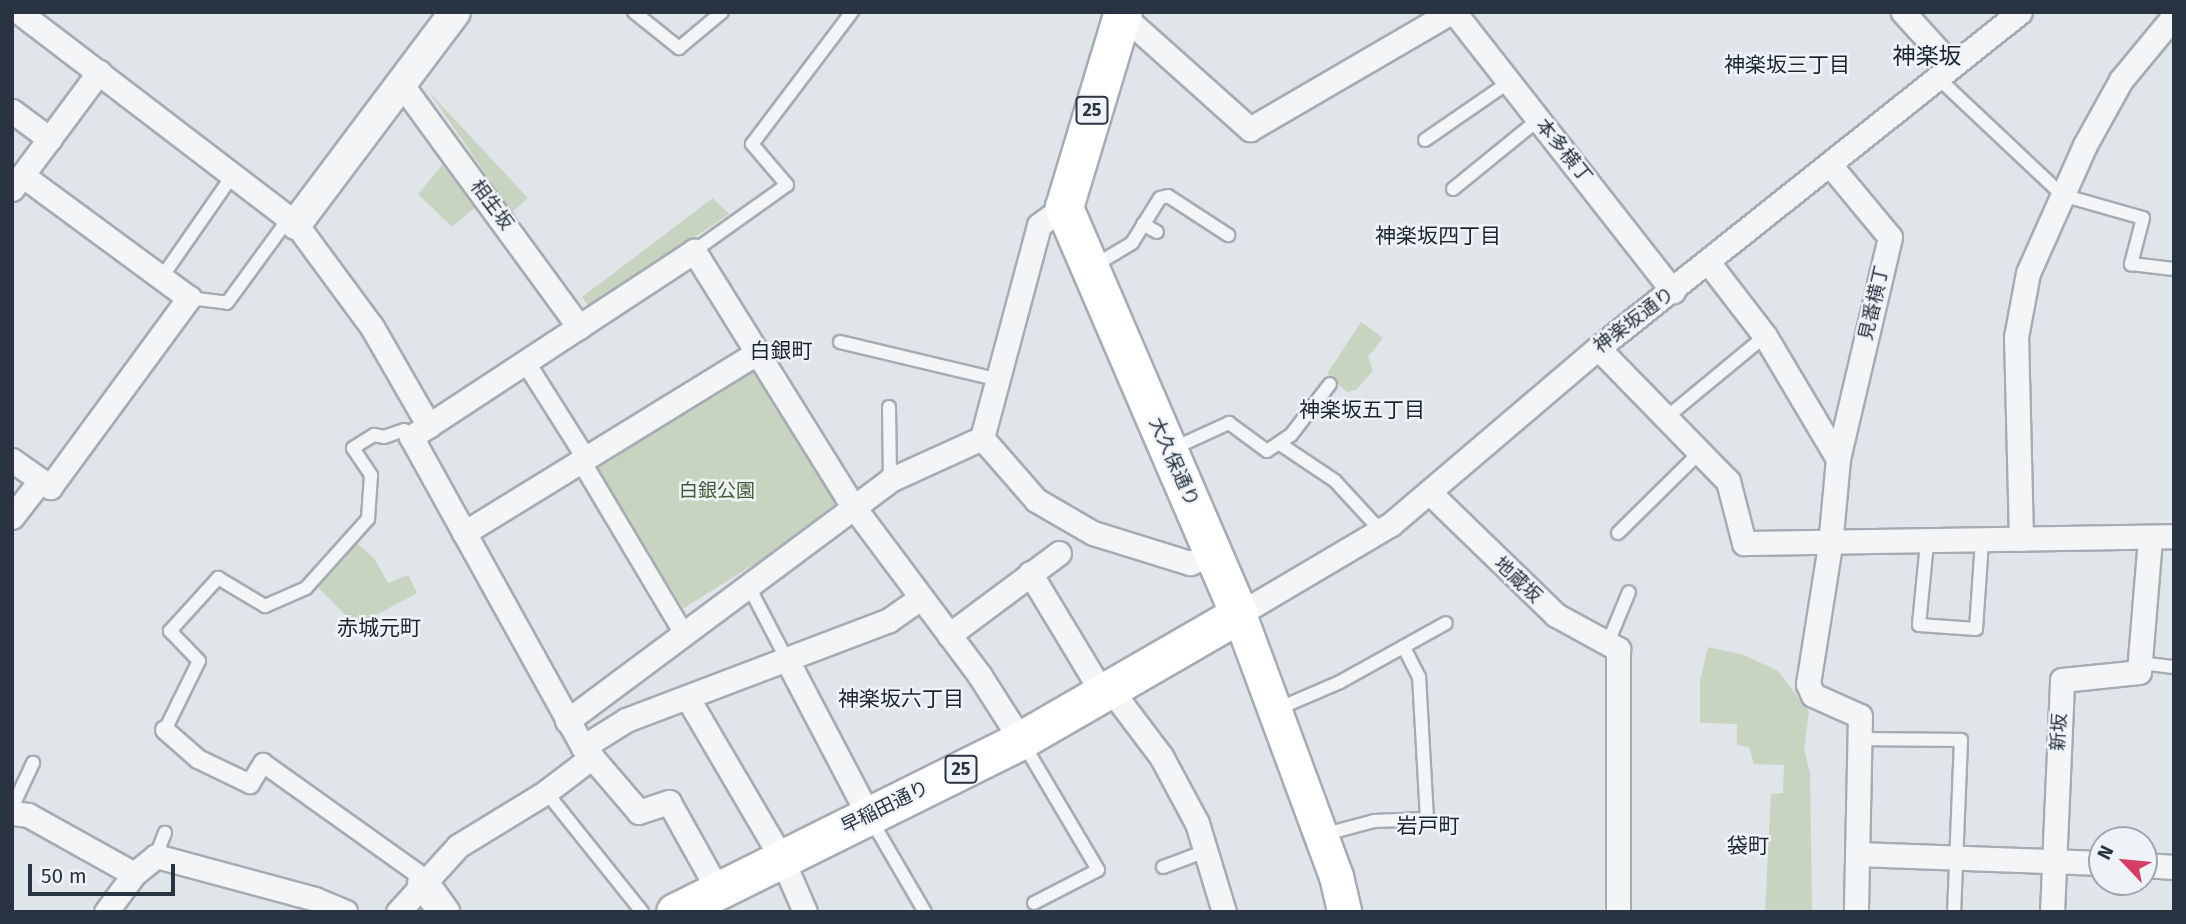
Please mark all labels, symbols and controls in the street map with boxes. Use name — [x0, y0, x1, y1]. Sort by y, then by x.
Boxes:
district label: 神楽坂 — [1893, 42, 1961, 70]
district label: 神楽坂三丁目 — [1724, 52, 1850, 78]
road number: 25 — [1074, 96, 1110, 124]
street label: 本多横丁 — [1531, 114, 1597, 188]
street label: 相生坂 — [466, 175, 518, 235]
district label: 神楽坂四丁目 — [1375, 223, 1501, 249]
street label: 見番横丁 — [1854, 263, 1894, 343]
street label: 神楽坂通り — [1589, 282, 1679, 358]
district label: 白銀町 — [750, 338, 812, 364]
district label: 神楽坂五丁目 — [1299, 397, 1425, 423]
street label: 大久保通り — [1144, 414, 1204, 510]
park label: 白銀公園 — [679, 480, 755, 502]
street label: 地蔵坂 — [1489, 552, 1547, 608]
district label: 赤城元町 — [337, 615, 421, 641]
district label: 神楽坂六丁目 — [838, 686, 964, 712]
street label: 新坂 — [2047, 712, 2071, 752]
road number: 25 — [944, 754, 978, 784]
street label: 早稲田通り — [837, 776, 933, 838]
district label: 岩戸町 — [1397, 813, 1459, 839]
north arrow — [2088, 826, 2158, 896]
district label: 袋町 — [1727, 833, 1769, 859]
text: N — [2092, 842, 2119, 863]
scale bar — [32, 850, 178, 894]
text: 50 m — [41, 863, 87, 889]

